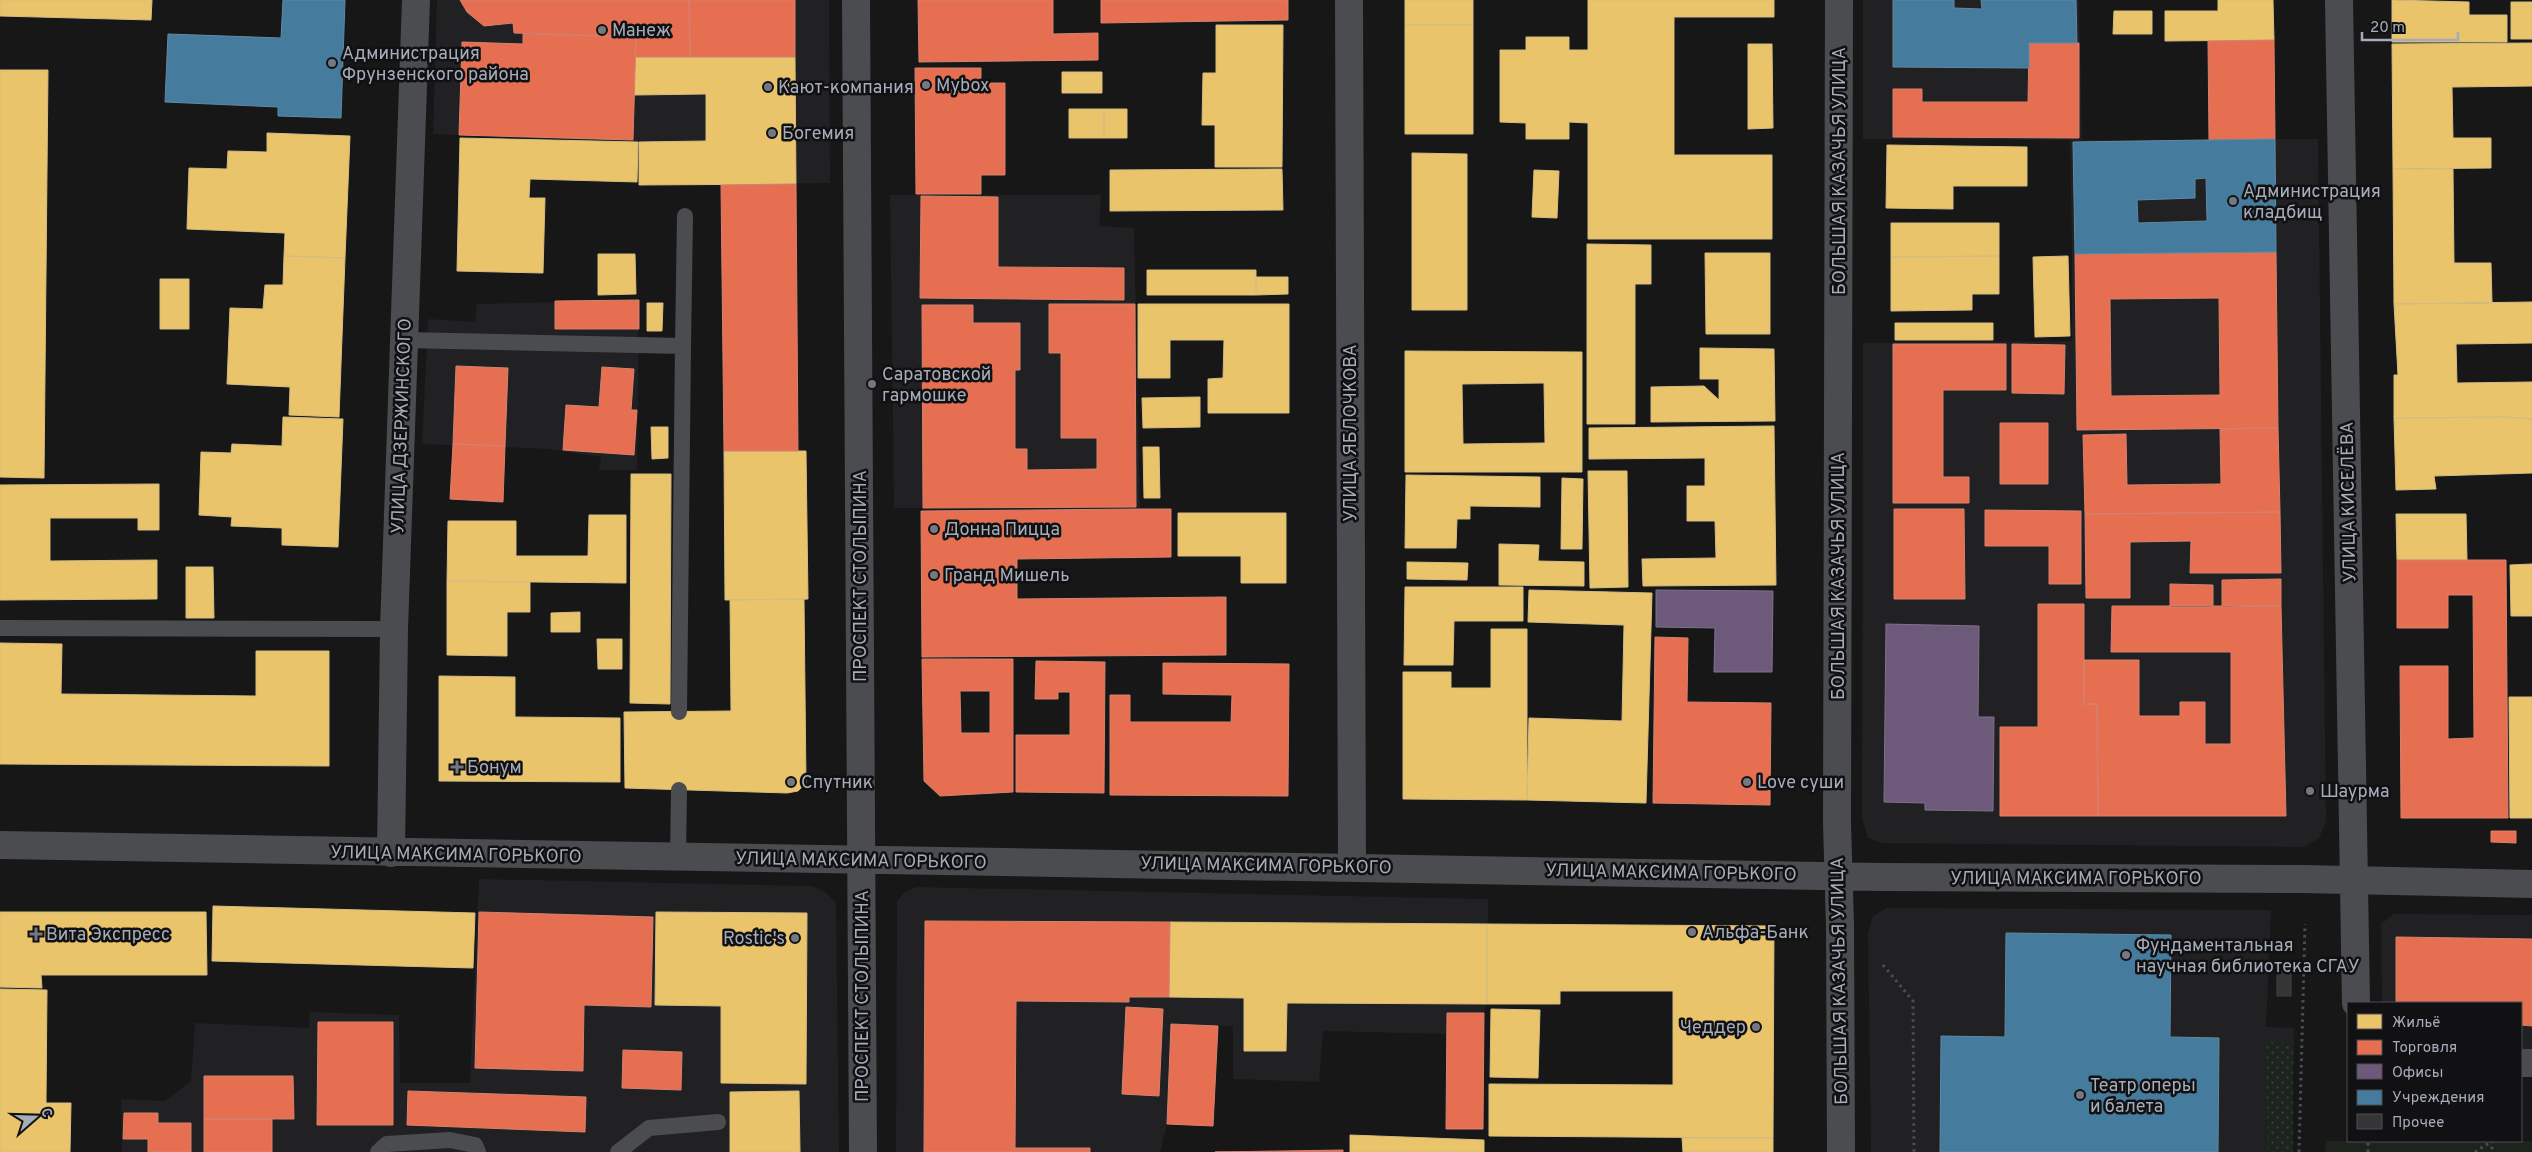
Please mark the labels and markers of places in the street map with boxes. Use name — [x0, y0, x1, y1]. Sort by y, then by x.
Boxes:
place label: Манеж — [612, 20, 671, 43]
marker: Манеж — [596, 24, 608, 36]
place label: Администрация Фрунзенского района — [342, 43, 529, 87]
marker: Администрация Фрунзенского района — [326, 57, 338, 69]
place label: Mybox — [936, 75, 989, 98]
place label: Кают-компания — [778, 77, 914, 100]
marker: Mybox — [920, 79, 932, 91]
marker: Кают-компания — [762, 81, 774, 93]
place label: Богемия — [782, 123, 854, 146]
marker: Богемия — [766, 127, 778, 139]
place label: Администрация кладбищ — [2243, 181, 2381, 225]
marker: Администрация кладбищ — [2227, 195, 2239, 207]
place label: Саратовской гармошке — [882, 364, 991, 408]
marker: Саратовской гармошке — [866, 378, 878, 390]
place label: Донна Пицца — [944, 519, 1060, 542]
marker: Донна Пицца — [928, 523, 940, 535]
place label: Гранд Мишель — [944, 565, 1070, 588]
marker: Гранд Мишель — [928, 569, 940, 581]
place label: Бонум — [467, 757, 522, 780]
marker: Бонум — [451, 761, 463, 773]
place label: Спутник — [801, 772, 873, 795]
place label: Love суши — [1757, 772, 1844, 795]
marker: Спутник — [785, 776, 797, 788]
marker: Love суши — [1741, 776, 1753, 788]
place label: Шаурма — [2320, 781, 2389, 804]
marker: Шаурма — [2304, 785, 2316, 797]
place label: Альфа-Банк — [1702, 922, 1809, 945]
place label: Вита Экспресс — [46, 924, 170, 947]
marker: Альфа-Банк — [1686, 926, 1698, 938]
marker: Вита Экспресс — [30, 928, 42, 940]
place label: Rostic's — [723, 928, 785, 951]
marker: Rostic's — [789, 932, 801, 944]
place label: Фундаментальная научная библиотека СГАУ — [2136, 935, 2360, 979]
marker: Фундаментальная научная библиотека СГАУ — [2120, 949, 2132, 961]
place label: Чеддер — [1680, 1017, 1746, 1040]
marker: Чеддер — [1750, 1021, 1762, 1033]
place label: Театр оперы и балета — [2090, 1075, 2196, 1119]
marker: Театр оперы и балета — [2074, 1089, 2086, 1101]

